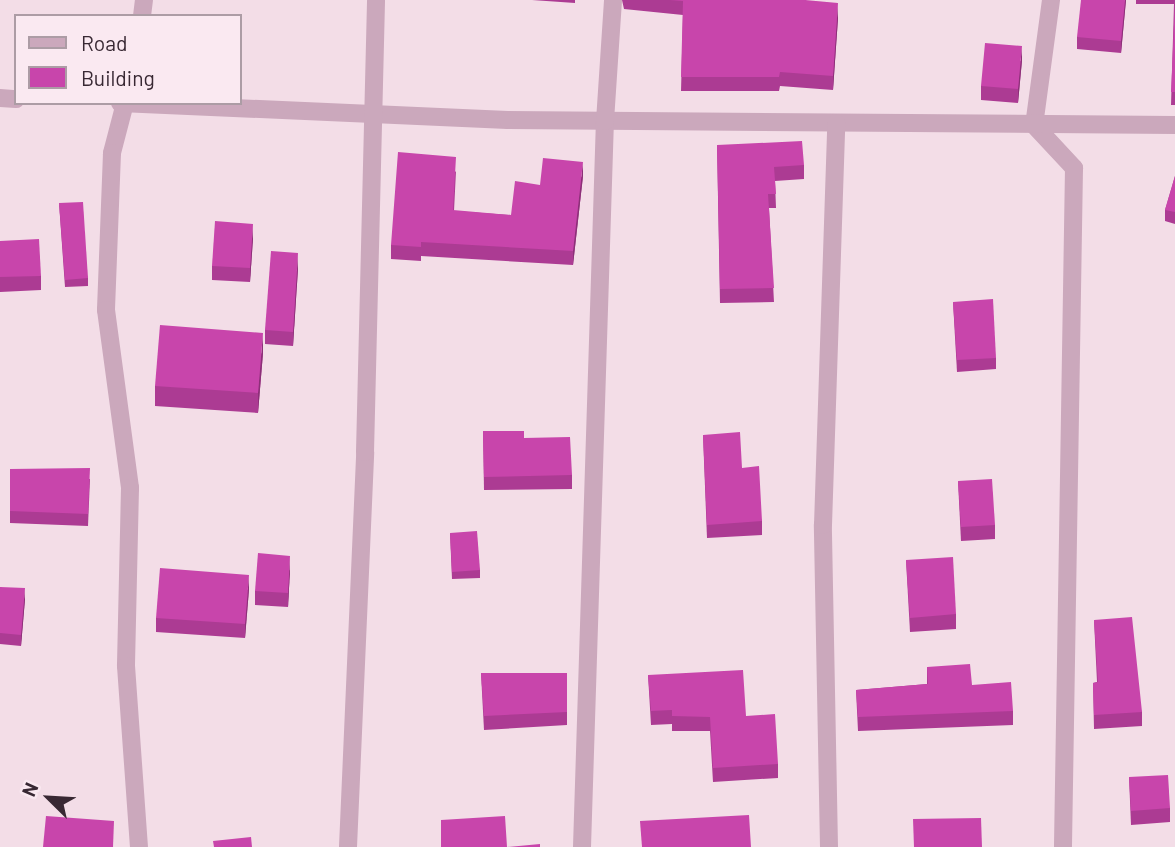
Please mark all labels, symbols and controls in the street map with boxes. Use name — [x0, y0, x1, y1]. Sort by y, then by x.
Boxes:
legend — [14, 14, 242, 105]
text: Road — [81, 30, 127, 55]
text: Building — [81, 65, 155, 90]
north arrow — [14, 763, 84, 833]
text: N — [16, 779, 42, 800]

